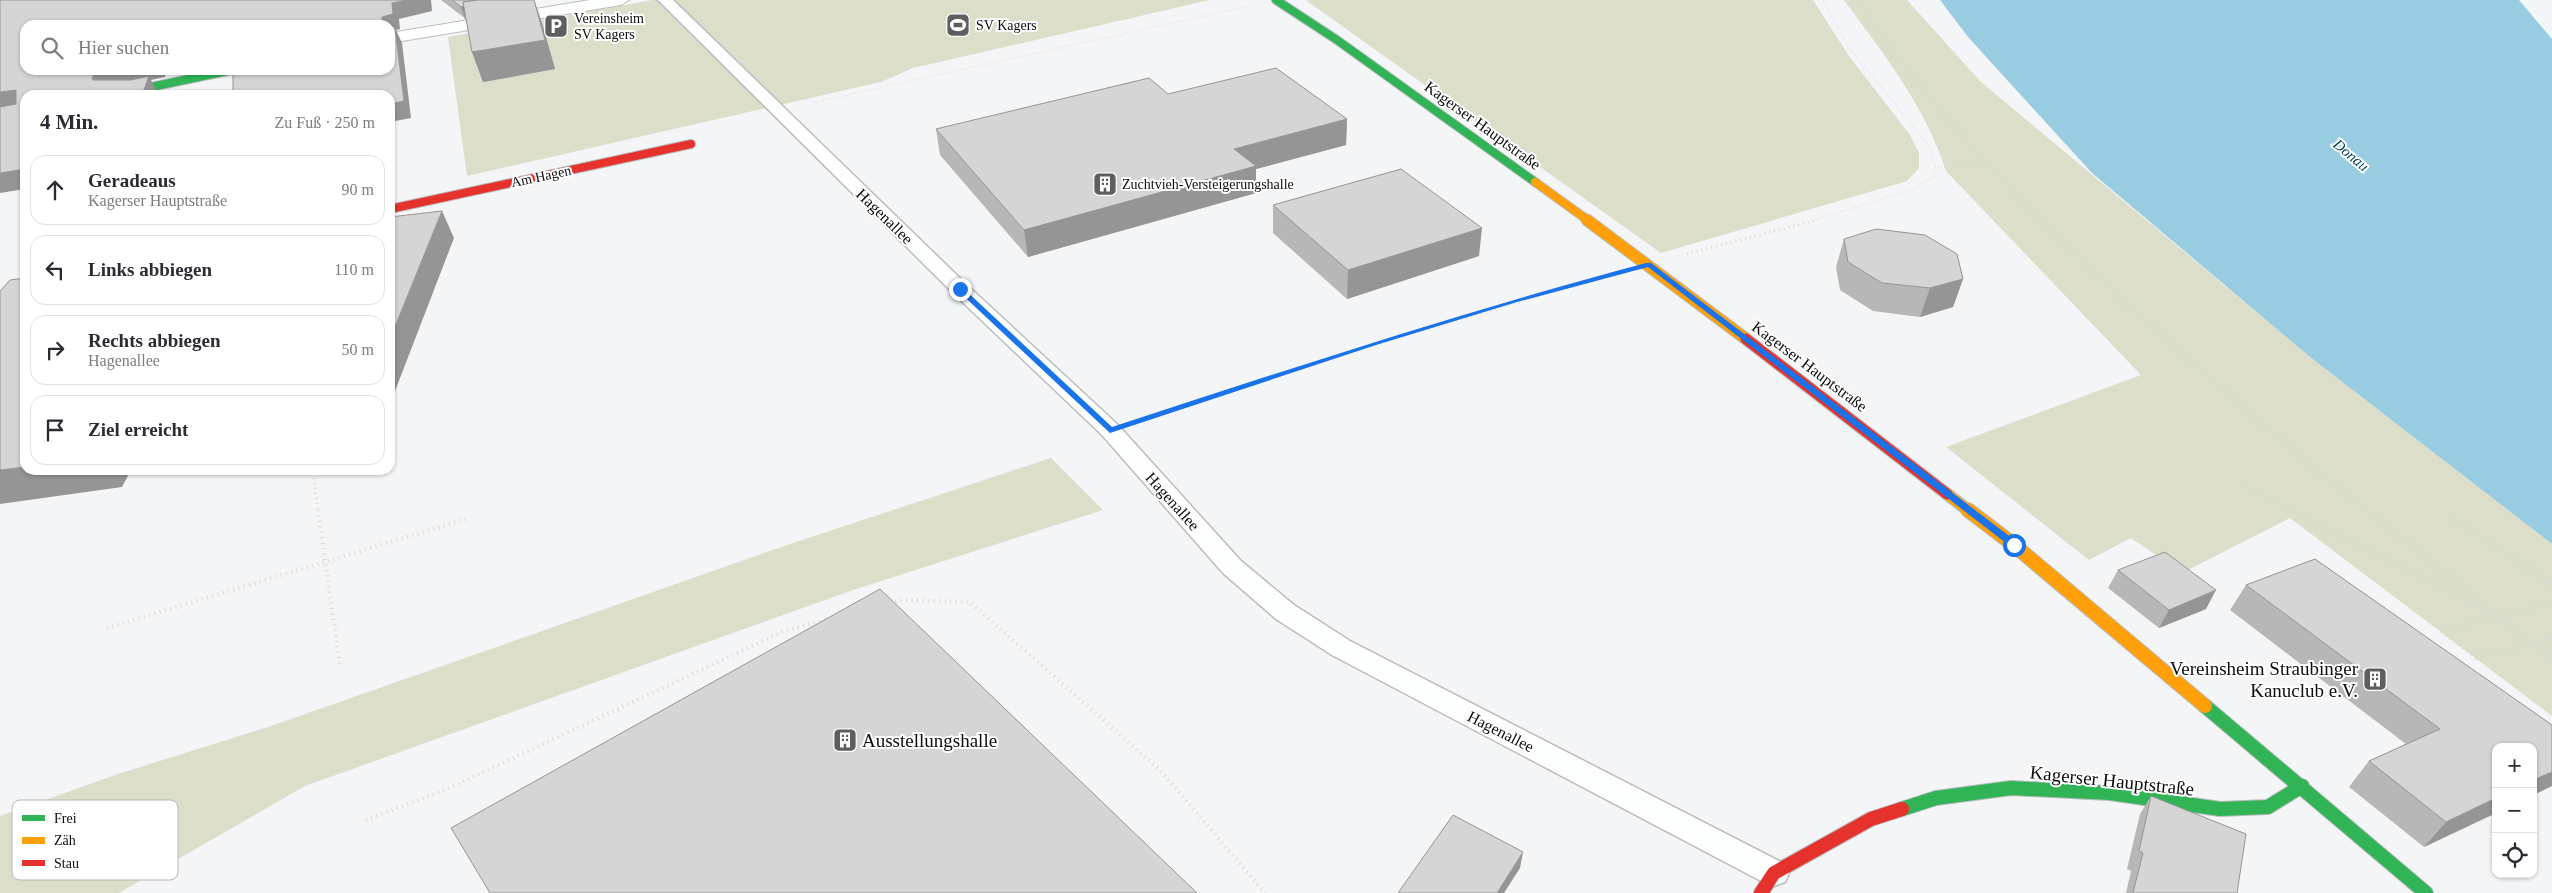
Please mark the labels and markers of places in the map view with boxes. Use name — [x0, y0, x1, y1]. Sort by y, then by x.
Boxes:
place label: Vereinsheim SV Kagers — [574, 11, 644, 42]
sports icon: SV Kagers — [945, 12, 971, 38]
parking icon: Vereinsheim SV Kagers — [543, 13, 569, 39]
place label: SV Kagers — [976, 18, 1037, 33]
building icon: Zuchtvieh-Versteigerungshalle — [1092, 171, 1118, 197]
place label: Zuchtvieh-Versteigerungshalle — [1122, 177, 1294, 192]
place label: Vereinsheim Straubinger Kanuclub e.V. — [2170, 658, 2359, 701]
building icon: Vereinsheim Straubinger Kanuclub e.V. — [2362, 666, 2388, 692]
building icon: Ausstellungshalle — [832, 727, 858, 753]
place label: Ausstellungshalle — [862, 730, 997, 751]

